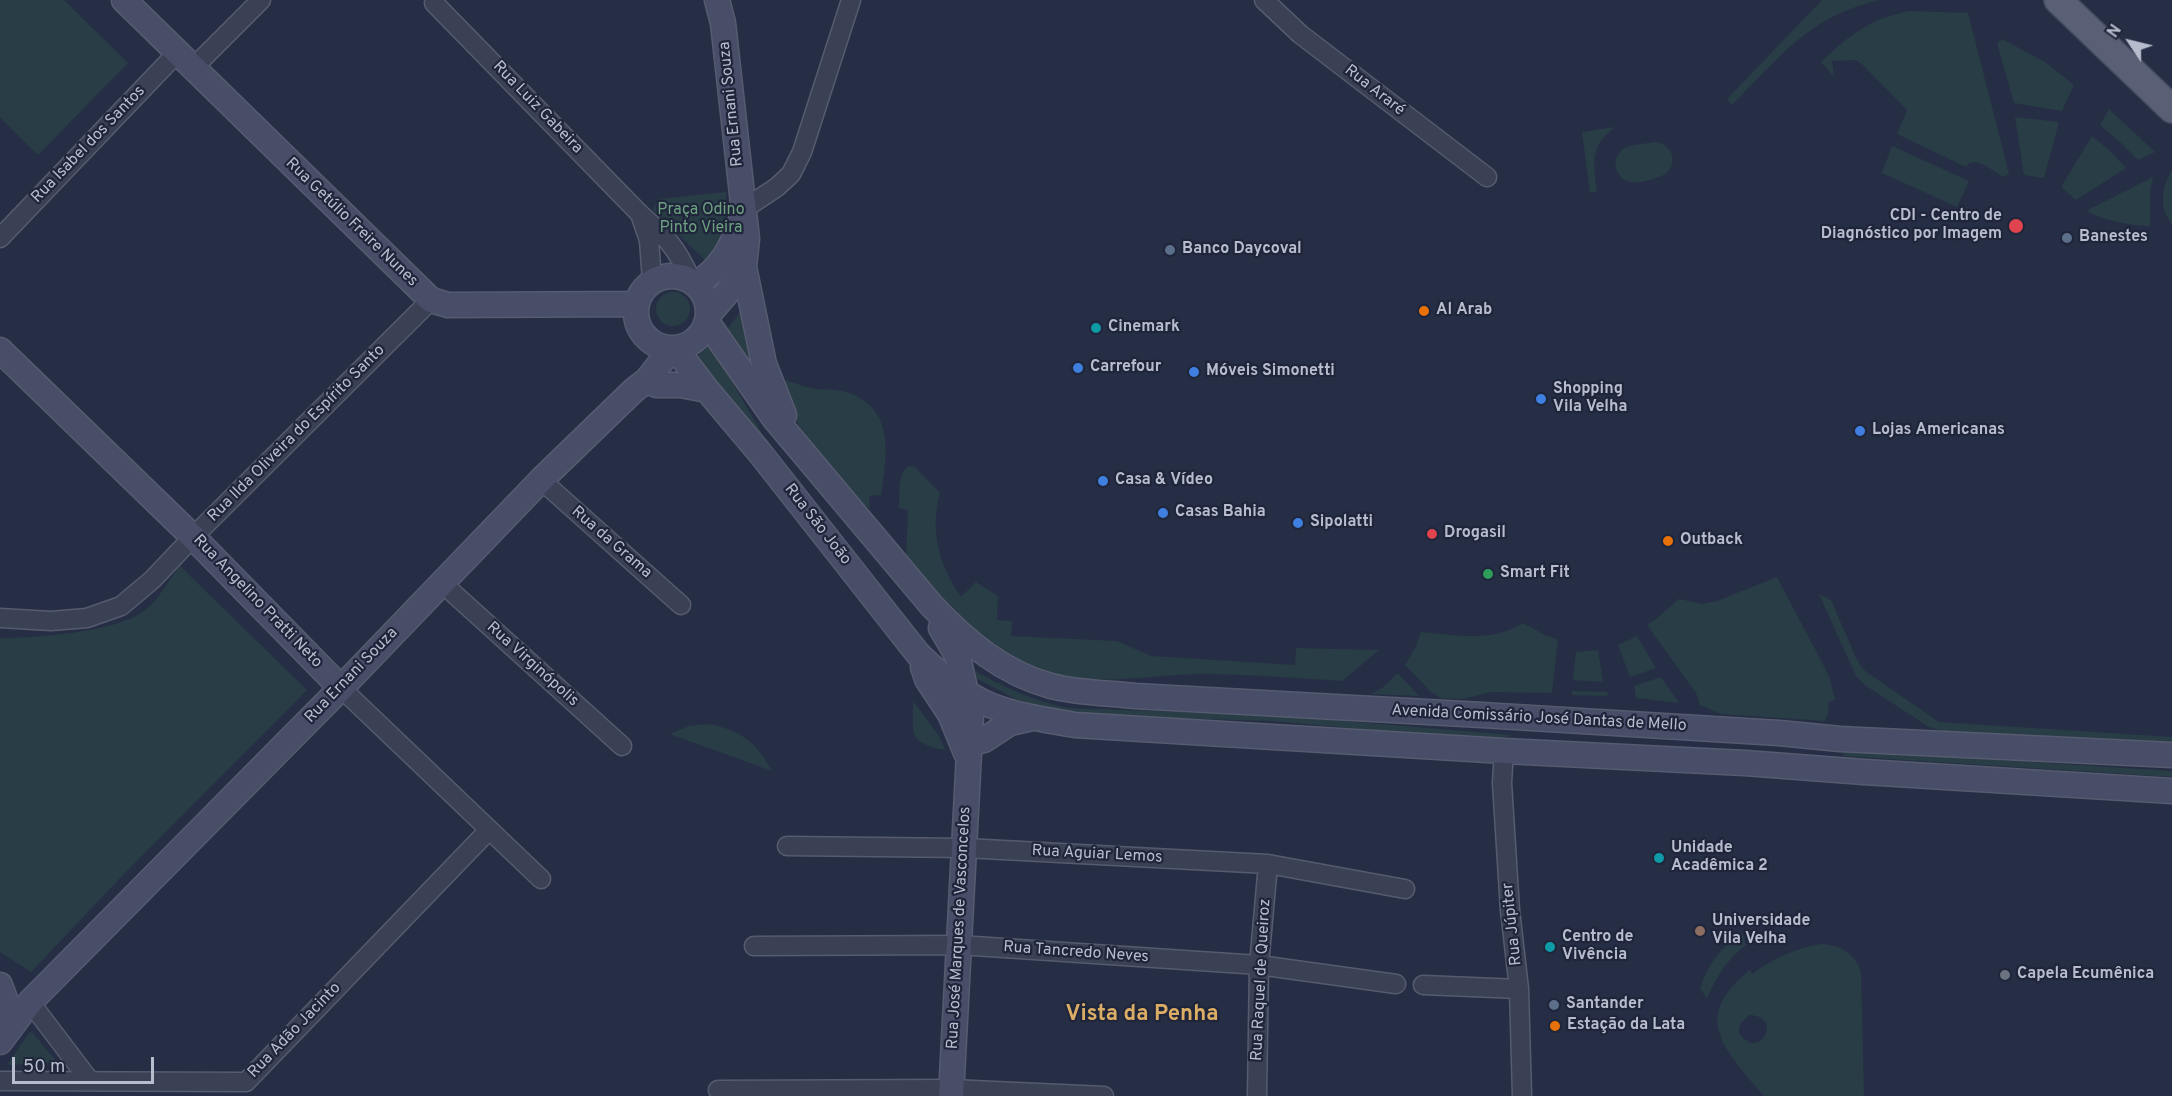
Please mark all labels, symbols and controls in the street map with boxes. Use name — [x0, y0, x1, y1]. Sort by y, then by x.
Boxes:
north arrow — [2100, 12, 2160, 72]
text: N — [2104, 21, 2127, 42]
street label: Rua Ernani Souza — [716, 41, 748, 167]
street label: Rua Luiz Gabeira — [488, 58, 586, 158]
street label: Rua Araré — [1340, 61, 1408, 121]
street label: Rua Isabel dos Santos — [28, 82, 150, 208]
street label: Rua Getúlio Freire Nunes — [281, 155, 421, 291]
park label: Praça Odino Pinto Vieira — [657, 201, 745, 239]
place label: CDI - Centro de Diagnóstico por Imagem — [1821, 207, 2002, 245]
marker: CDI - Centro de Diagnóstico por Imagem — [2007, 217, 2025, 235]
place label: Banestes — [2079, 228, 2148, 248]
marker: Banestes — [2060, 231, 2074, 245]
place label: Banco Daycoval — [1182, 240, 1302, 260]
marker: Banco Daycoval — [1163, 243, 1177, 257]
place label: Al Arab — [1436, 301, 1492, 321]
marker: Al Arab — [1417, 304, 1431, 318]
place label: Cinemark — [1108, 318, 1180, 338]
marker: Cinemark — [1089, 321, 1103, 335]
street label: Rua Ilda Oliveira do Espírito Santo — [204, 341, 390, 527]
place label: Carrefour — [1090, 358, 1161, 378]
marker: Carrefour — [1071, 361, 1085, 375]
place label: Móveis Simonetti — [1206, 362, 1335, 382]
marker: Móveis Simonetti — [1187, 365, 1201, 379]
place label: Shopping Vila Velha — [1553, 380, 1627, 418]
marker: Shopping Vila Velha — [1534, 392, 1548, 406]
place label: Lojas Americanas — [1872, 421, 2005, 441]
marker: Lojas Americanas — [1853, 424, 1867, 438]
place label: Casa & Vídeo — [1115, 471, 1213, 491]
marker: Casa & Vídeo — [1096, 474, 1110, 488]
street label: Rua São João — [779, 481, 855, 569]
street label: Rua da Grama — [567, 503, 655, 583]
place label: Casas Bahia — [1175, 503, 1266, 523]
marker: Casas Bahia — [1156, 506, 1170, 520]
place label: Sipolatti — [1310, 513, 1373, 533]
marker: Sipolatti — [1291, 516, 1305, 530]
place label: Drogasil — [1444, 524, 1506, 544]
marker: Drogasil — [1425, 527, 1439, 541]
street label: Rua Angelino Pratti Neto — [188, 531, 326, 673]
place label: Outback — [1680, 531, 1743, 551]
marker: Outback — [1661, 534, 1675, 548]
place label: Smart Fit — [1500, 564, 1570, 584]
marker: Smart Fit — [1481, 567, 1495, 581]
street label: Rua Virginópolis — [482, 619, 582, 711]
street label: Rua Ernani Souza — [301, 624, 403, 728]
street label: Avenida Comissário José Dantas de Mello — [1391, 702, 1687, 736]
street label: Rua José Marques de Vasconcelos — [944, 806, 976, 1050]
place label: Unidade Acadêmica 2 — [1671, 839, 1768, 877]
street label: Rua Aguiar Lemos — [1031, 842, 1163, 868]
marker: Unidade Acadêmica 2 — [1652, 851, 1666, 865]
street label: Rua Júpiter — [1499, 882, 1527, 966]
street label: Rua Raquel de Queiroz — [1248, 898, 1276, 1062]
place label: Universidade Vila Velha — [1712, 912, 1810, 950]
marker: Universidade Vila Velha — [1693, 924, 1707, 938]
place label: Centro de Vivência — [1562, 928, 1633, 966]
street label: Rua Tancredo Neves — [1003, 938, 1149, 968]
marker: Centro de Vivência — [1543, 940, 1557, 954]
place label: Capela Ecumênica — [2017, 965, 2154, 985]
marker: Capela Ecumênica — [1998, 968, 2012, 982]
street label: Rua Adão Jacinto — [244, 979, 346, 1083]
place label: Santander — [1566, 995, 1644, 1015]
marker: Santander — [1547, 998, 1561, 1012]
district label: Vista da Penha — [1066, 1003, 1218, 1029]
place label: Estação da Lata — [1567, 1016, 1685, 1036]
marker: Estação da Lata — [1548, 1019, 1562, 1033]
scale bar — [15, 1045, 158, 1083]
text: 50 m — [23, 1056, 65, 1079]

